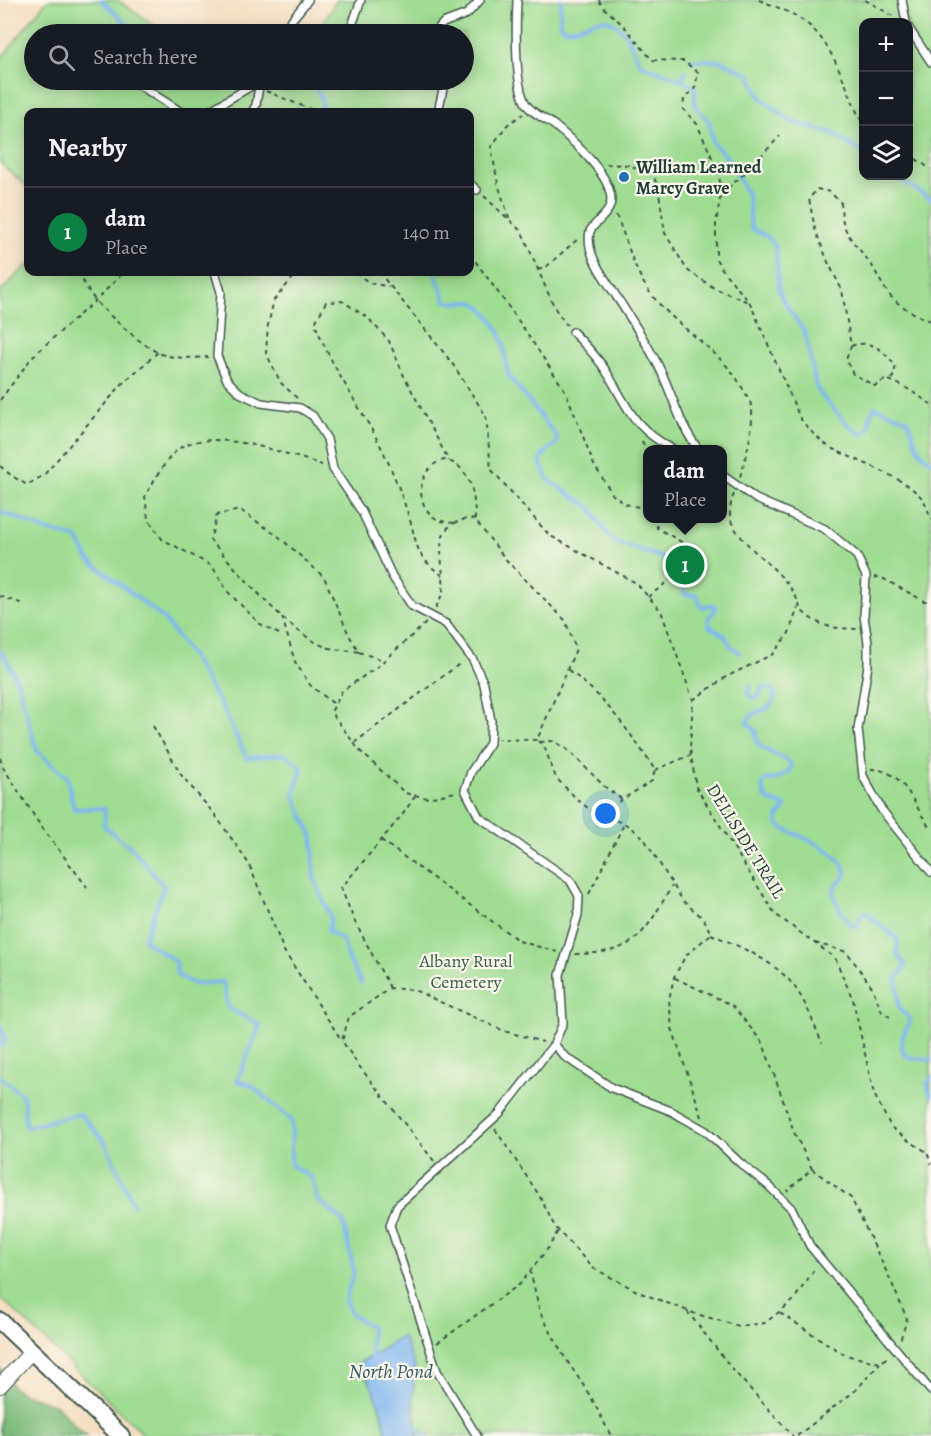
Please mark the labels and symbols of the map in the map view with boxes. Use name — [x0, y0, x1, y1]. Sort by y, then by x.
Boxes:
place label: William Learned Marcy Grave — [635, 155, 762, 200]
marker: William Learned Marcy Grave — [617, 170, 631, 184]
pin: 1 — [666, 542, 704, 588]
street label: DELLSIDE TRAIL — [701, 779, 791, 904]
your location — [591, 799, 620, 828]
park label: Albany Rural Cemetery — [419, 949, 513, 994]
water label: North Pond — [349, 1358, 434, 1385]

